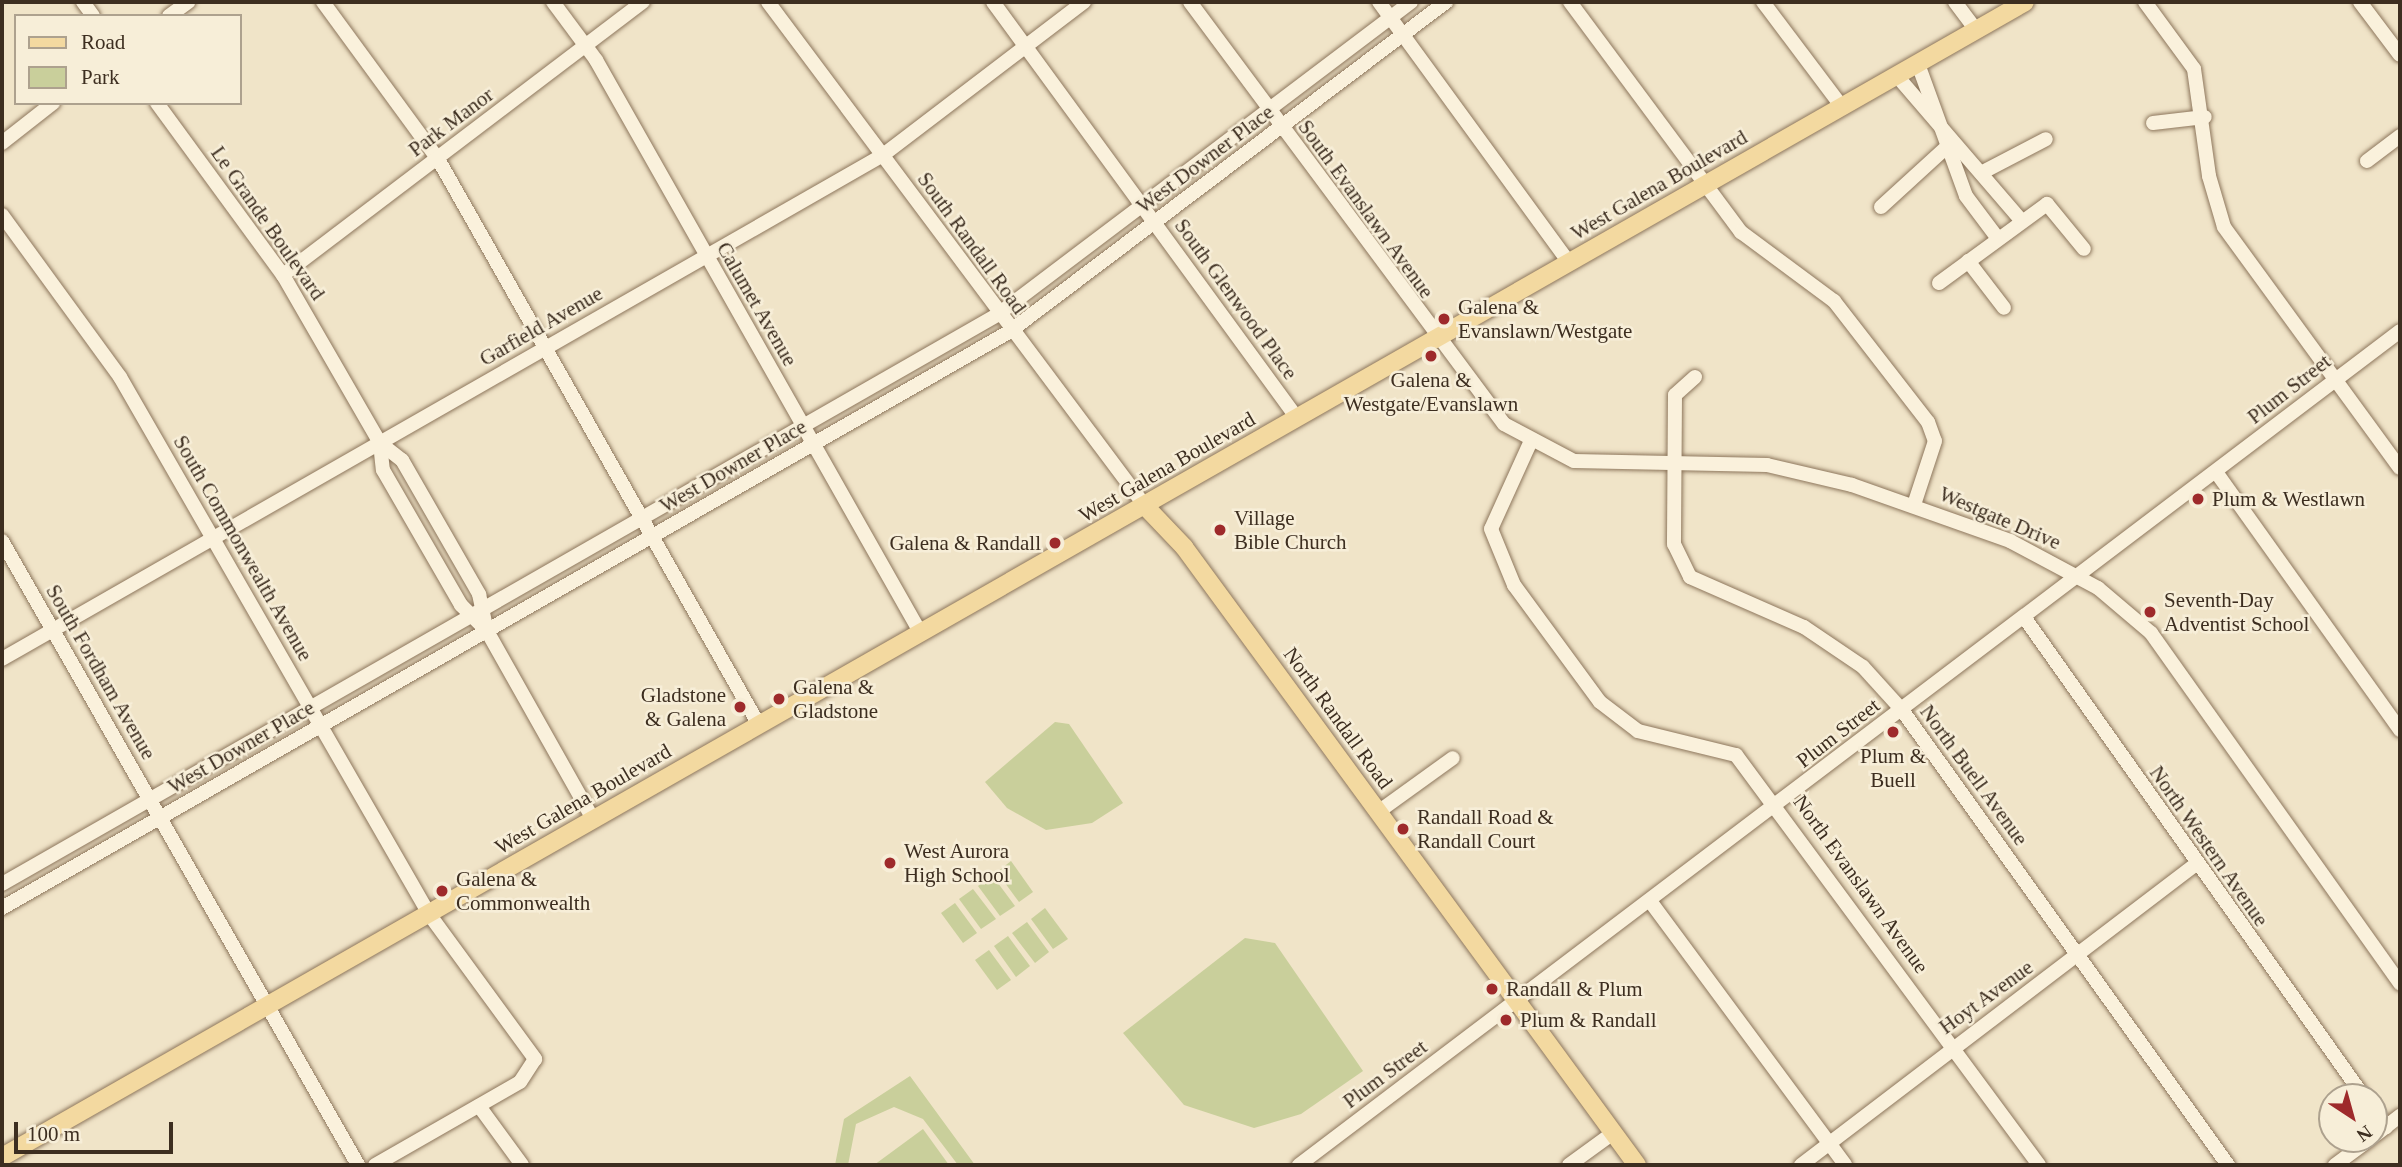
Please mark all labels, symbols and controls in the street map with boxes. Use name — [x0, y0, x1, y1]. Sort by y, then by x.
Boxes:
legend — [14, 14, 242, 105]
text: Road — [81, 30, 125, 54]
text: Park — [81, 65, 120, 89]
street label: Park Manor — [404, 82, 498, 162]
street label: West Downer Place — [1131, 99, 1279, 219]
street label: South Evanslawn Avenue — [1293, 114, 1439, 304]
street label: West Galena Boulevard — [1567, 124, 1751, 246]
street label: Le Grande Boulevard — [206, 141, 330, 305]
street label: South Randall Road — [912, 167, 1032, 319]
street label: South Glenwood Place — [1169, 214, 1303, 384]
street label: Calumet Avenue — [711, 237, 803, 371]
street label: Garfield Avenue — [475, 280, 607, 372]
place label: Galena & Evanslawn/Westgate — [1458, 294, 1632, 344]
marker: Galena & Evanslawn/Westgate — [1436, 311, 1452, 327]
marker: Galena & Westgate/Evanslawn — [1423, 348, 1439, 364]
street label: Plum Street — [2242, 349, 2336, 429]
place label: Galena & Westgate/Evanslawn — [1344, 367, 1518, 417]
street label: West Galena Boulevard — [1075, 406, 1259, 528]
street label: West Downer Place — [655, 414, 811, 518]
street label: South Commonwealth Avenue — [168, 430, 318, 666]
street label: Westgate Drive — [1935, 481, 2065, 555]
place label: Plum & Westlawn — [2212, 486, 2365, 512]
marker: Plum & Westlawn — [2190, 491, 2206, 507]
place label: Village Bible Church — [1234, 505, 1347, 555]
marker: Village Bible Church — [1212, 522, 1228, 538]
place label: Galena & Randall — [889, 530, 1041, 556]
marker: Galena & Randall — [1047, 535, 1063, 551]
street label: South Fordham Avenue — [40, 579, 162, 765]
place label: Seventh-Day Adventist School — [2164, 587, 2309, 637]
marker: Seventh-Day Adventist School — [2142, 604, 2158, 620]
street label: North Randall Road — [1278, 642, 1398, 794]
place label: Galena & Gladstone — [793, 674, 878, 724]
place label: Gladstone & Galena — [641, 682, 726, 732]
marker: Galena & Gladstone — [771, 691, 787, 707]
street label: Plum Street — [1791, 693, 1885, 773]
street label: West Downer Place — [163, 695, 319, 799]
marker: Gladstone & Galena — [732, 699, 748, 715]
street label: North Buell Avenue — [1914, 699, 2034, 851]
marker: Plum & Buell — [1885, 724, 1901, 740]
street label: West Galena Boulevard — [491, 738, 675, 860]
place label: Plum & Buell — [1860, 743, 1926, 793]
street label: North Western Avenue — [2144, 760, 2274, 932]
street label: North Evanslawn Avenue — [1788, 789, 1934, 979]
place label: Randall Road & Randall Court — [1417, 804, 1553, 854]
marker: Randall Road & Randall Court — [1395, 821, 1411, 837]
place label: West Aurora High School — [904, 838, 1010, 888]
marker: West Aurora High School — [882, 855, 898, 871]
place label: Galena & Commonwealth — [456, 866, 590, 916]
marker: Galena & Commonwealth — [434, 883, 450, 899]
street label: Hoyt Avenue — [1934, 954, 2038, 1040]
place label: Randall & Plum — [1506, 976, 1642, 1002]
marker: Randall & Plum — [1484, 981, 1500, 997]
place label: Plum & Randall — [1520, 1007, 1656, 1033]
marker: Plum & Randall — [1498, 1012, 1514, 1028]
street label: Plum Street — [1338, 1034, 1432, 1114]
north arrow — [2318, 1083, 2388, 1153]
scale bar — [18, 1108, 177, 1152]
text: N — [2353, 1121, 2376, 1146]
text: 100 m — [27, 1122, 80, 1146]

